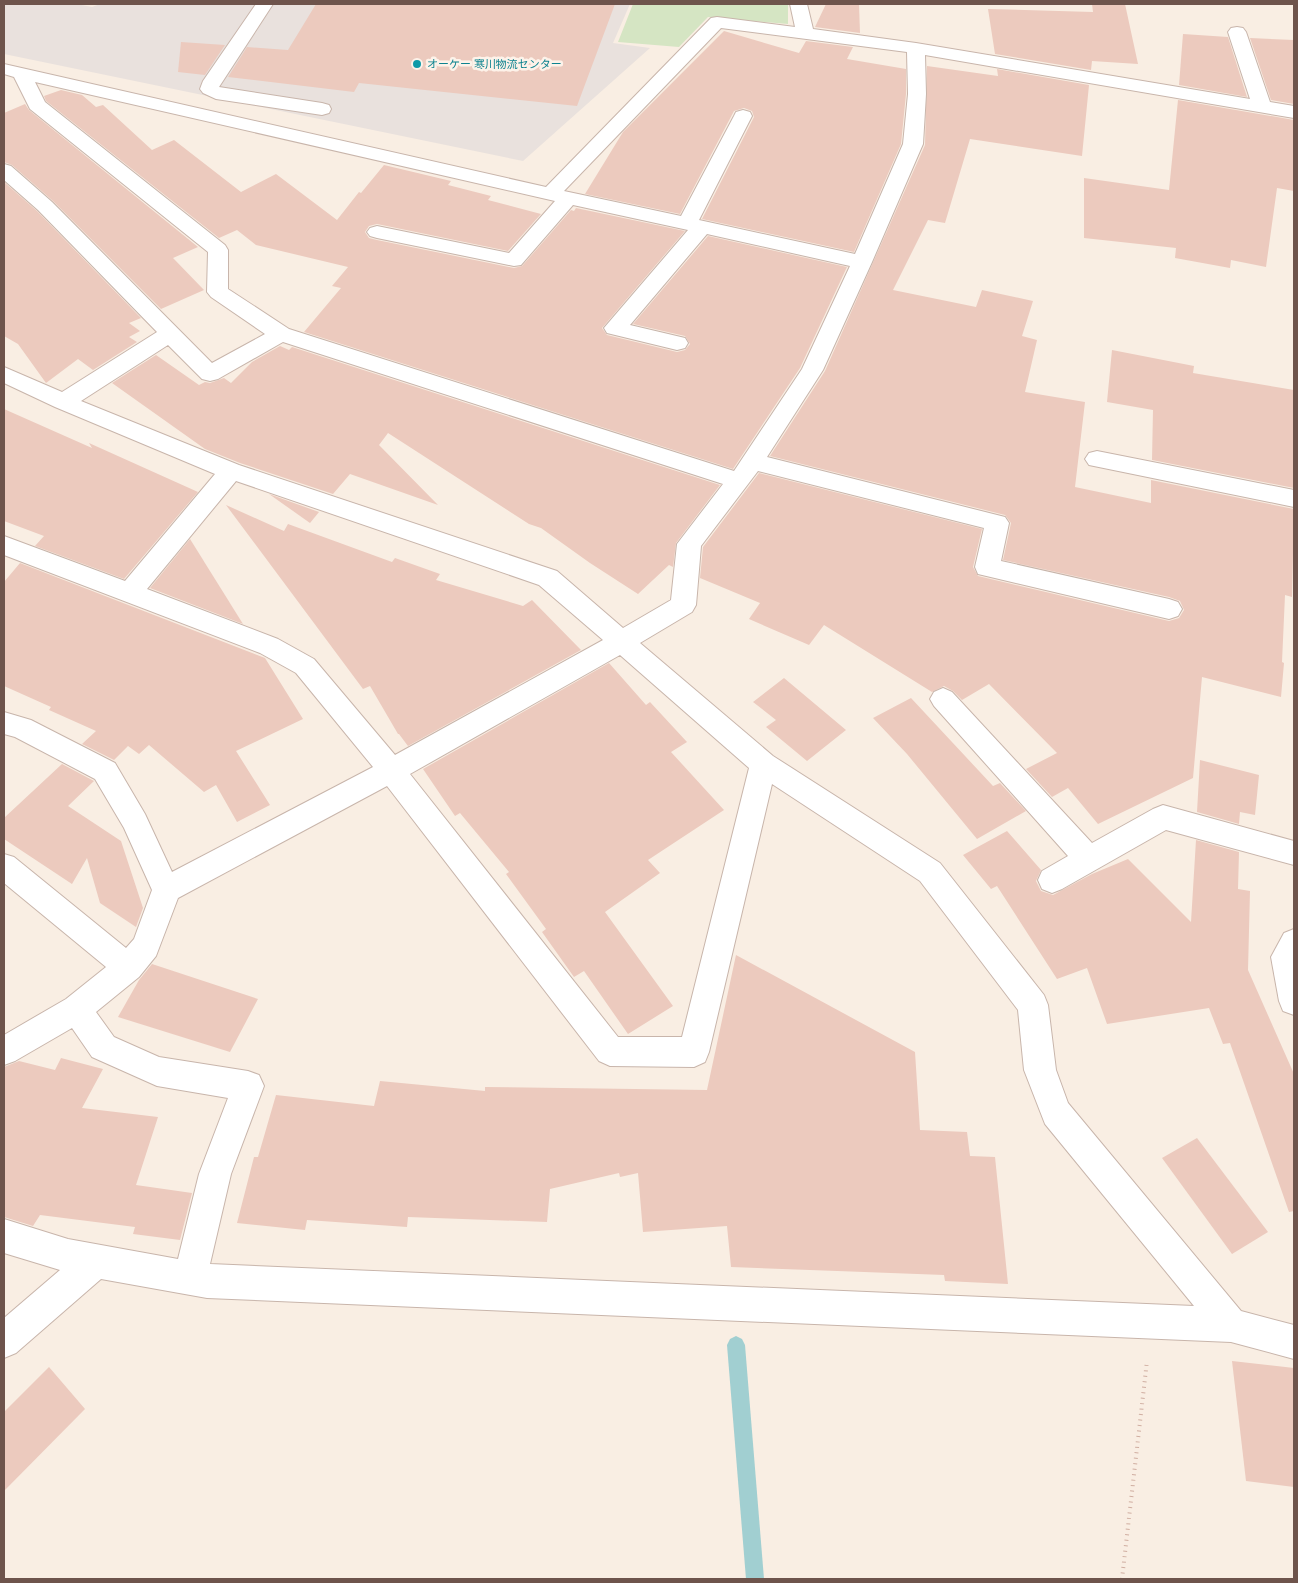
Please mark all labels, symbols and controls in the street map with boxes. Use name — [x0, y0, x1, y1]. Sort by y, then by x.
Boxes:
marker: オーケー 寒川物流センター — [411, 58, 423, 70]
place label: オーケー 寒川物流センター — [427, 58, 562, 71]

